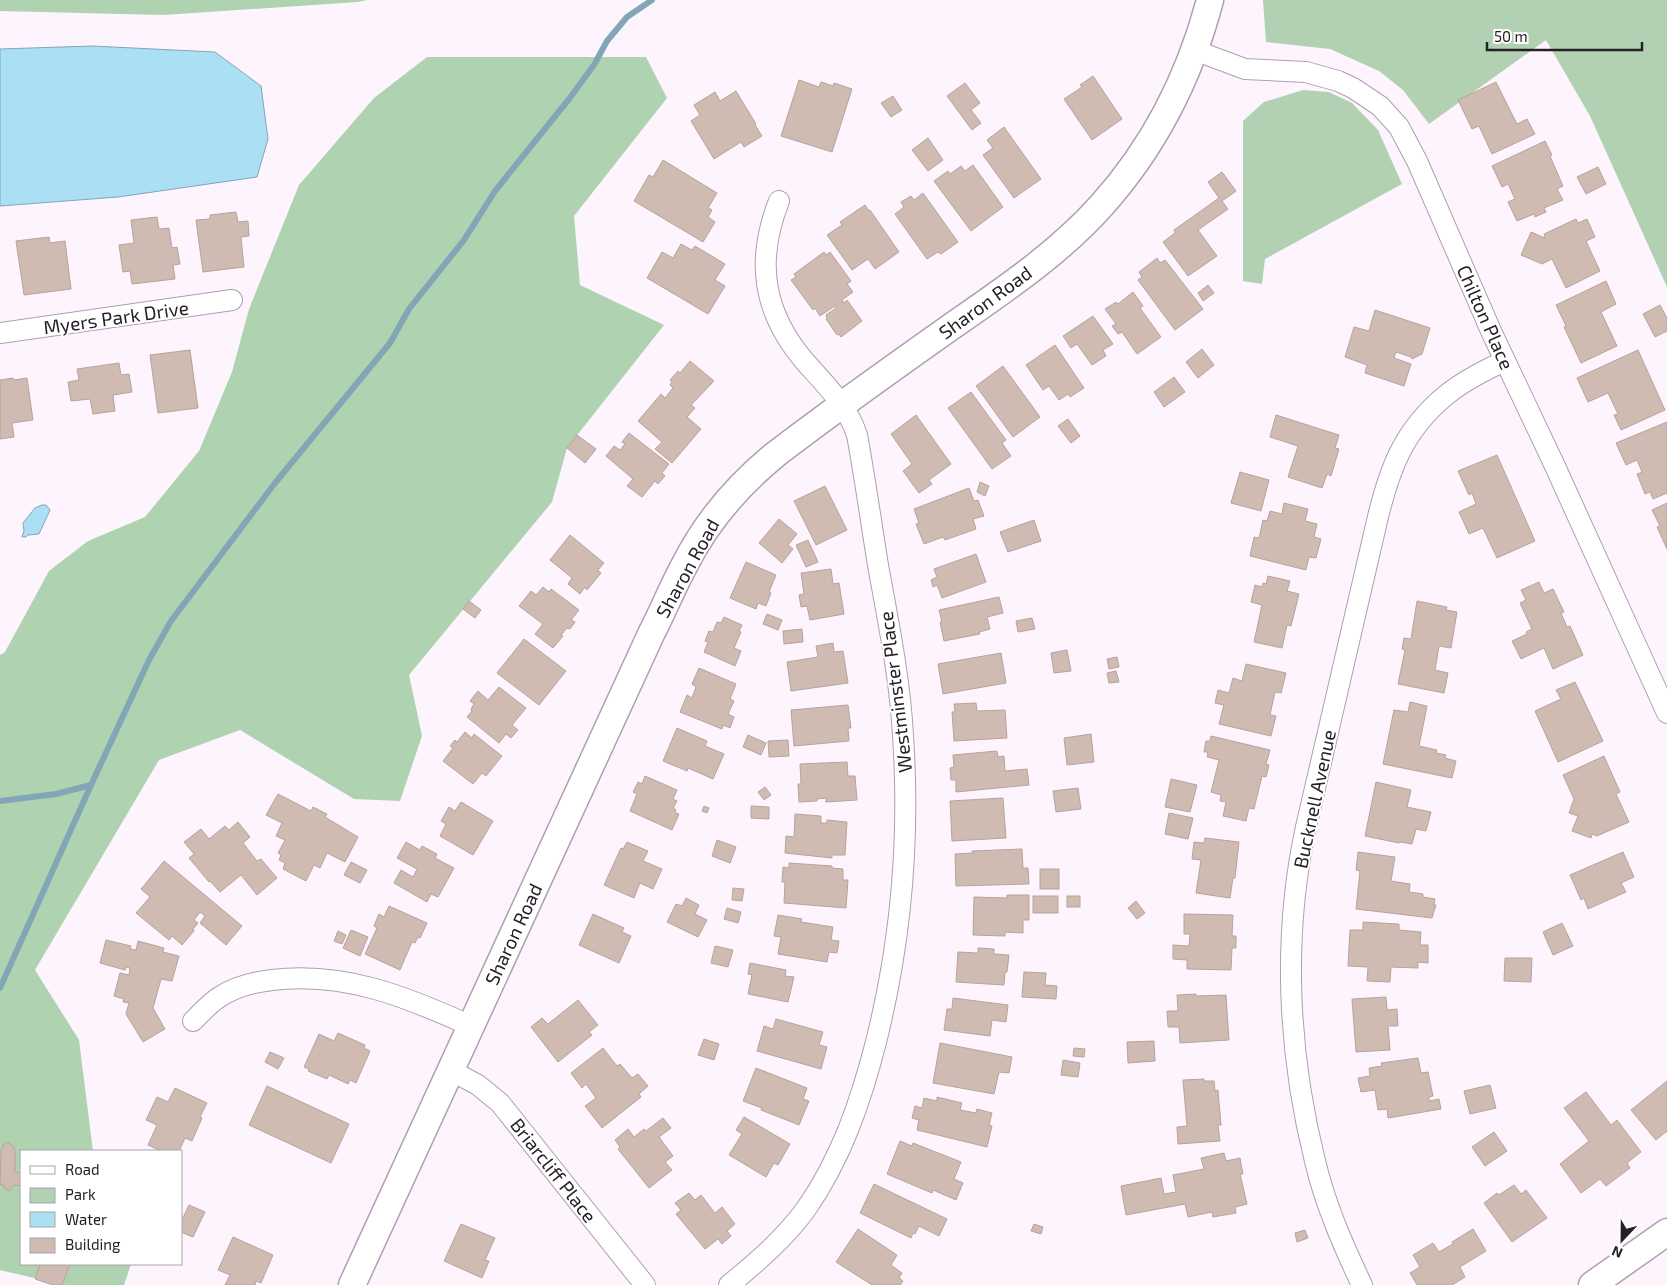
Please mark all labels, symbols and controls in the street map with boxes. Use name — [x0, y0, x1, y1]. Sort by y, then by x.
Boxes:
scale bar — [1487, 20, 1642, 52]
text: 50 m — [1494, 27, 1528, 45]
street label: Sharon Road — [934, 261, 1036, 343]
street label: Chilton Place — [1453, 261, 1519, 373]
street label: Myers Park Drive — [42, 295, 190, 339]
street label: Sharon Road — [650, 515, 724, 621]
street label: Westminster Place — [874, 610, 916, 774]
street label: Bucknell Avenue — [1288, 728, 1340, 870]
street label: Sharon Road — [479, 880, 547, 988]
street label: Briarcliff Place — [506, 1113, 602, 1227]
legend — [20, 1150, 182, 1265]
text: Road — [65, 1160, 100, 1178]
text: Park — [65, 1185, 96, 1203]
text: Water — [65, 1210, 107, 1228]
north arrow — [1597, 1215, 1647, 1265]
text: Building — [65, 1235, 121, 1253]
text: N — [1609, 1243, 1625, 1262]

